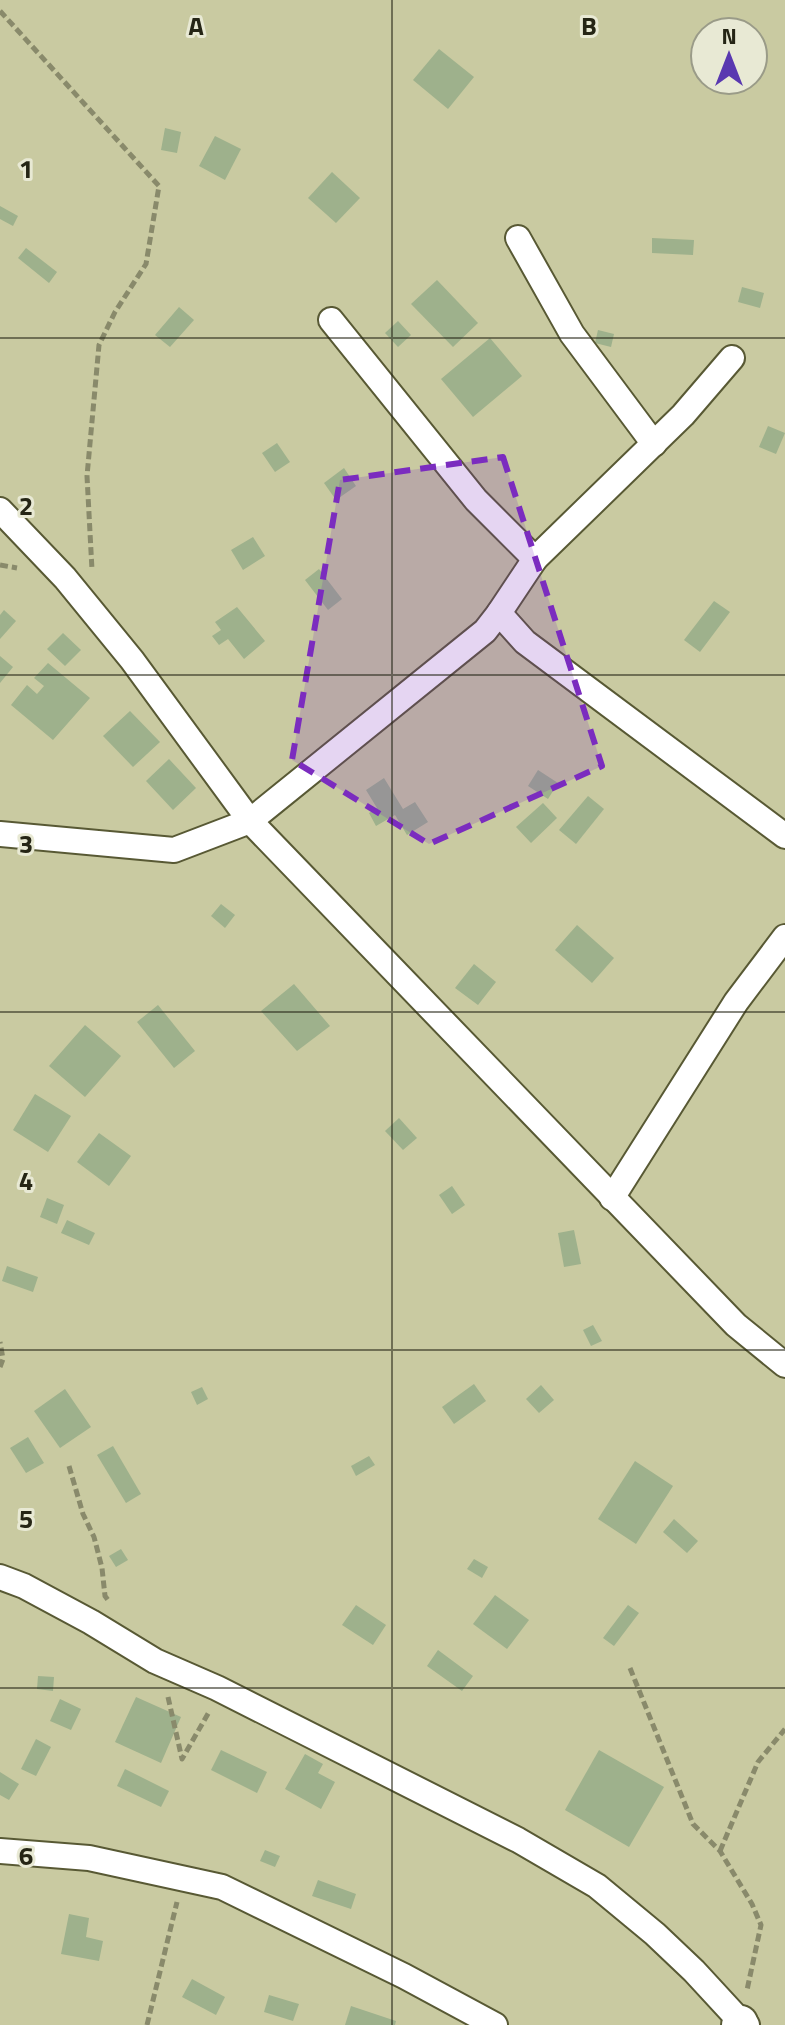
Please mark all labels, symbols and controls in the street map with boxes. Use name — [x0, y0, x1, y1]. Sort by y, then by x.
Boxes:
text: A — [188, 6, 204, 45]
text: B — [581, 6, 597, 45]
north arrow — [689, 16, 769, 96]
text: N — [721, 19, 737, 53]
text: 1 — [19, 149, 33, 188]
text: 2 — [19, 486, 33, 525]
text: 3 — [19, 824, 33, 863]
text: 4 — [19, 1161, 33, 1200]
text: 5 — [19, 1499, 33, 1538]
text: 6 — [19, 1836, 33, 1875]

